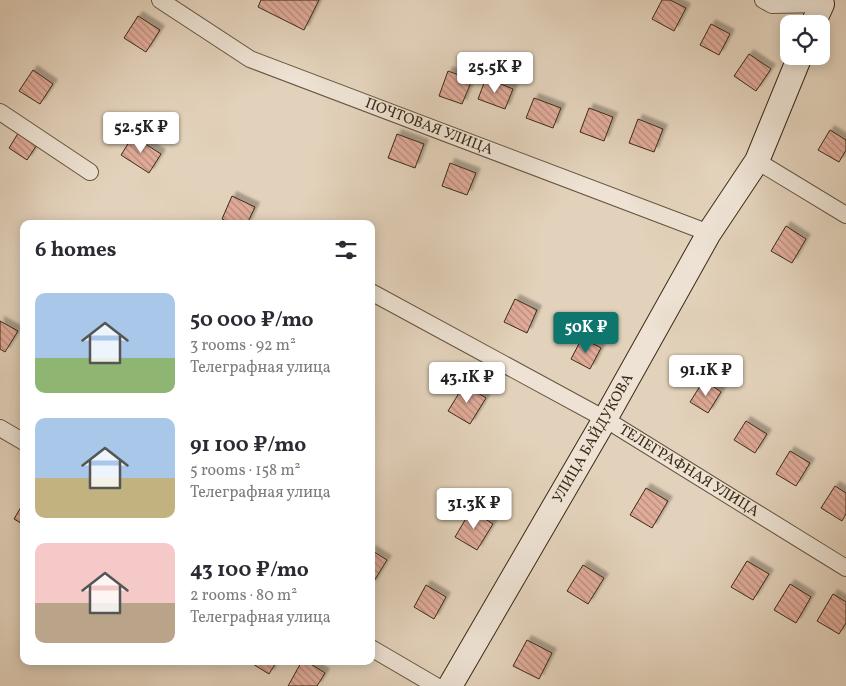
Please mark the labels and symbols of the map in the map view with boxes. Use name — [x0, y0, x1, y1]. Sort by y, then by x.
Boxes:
pin: 25.5K ₽ — [449, 52, 541, 94]
street label: ПОЧТОВАЯ УЛИЦА — [362, 93, 496, 161]
pin: 52.5K ₽ — [95, 112, 187, 154]
pin: 50K ₽ — [551, 312, 621, 354]
pin: 91.1K ₽ — [660, 354, 752, 397]
pin: 43.1K ₽ — [421, 362, 513, 404]
street label: УЛИЦА БАЙДУКОВА — [548, 369, 639, 507]
street label: ТЕЛЕГРАФНАЯ УЛИЦА — [615, 420, 764, 523]
pin: 31.3K ₽ — [428, 488, 520, 530]

